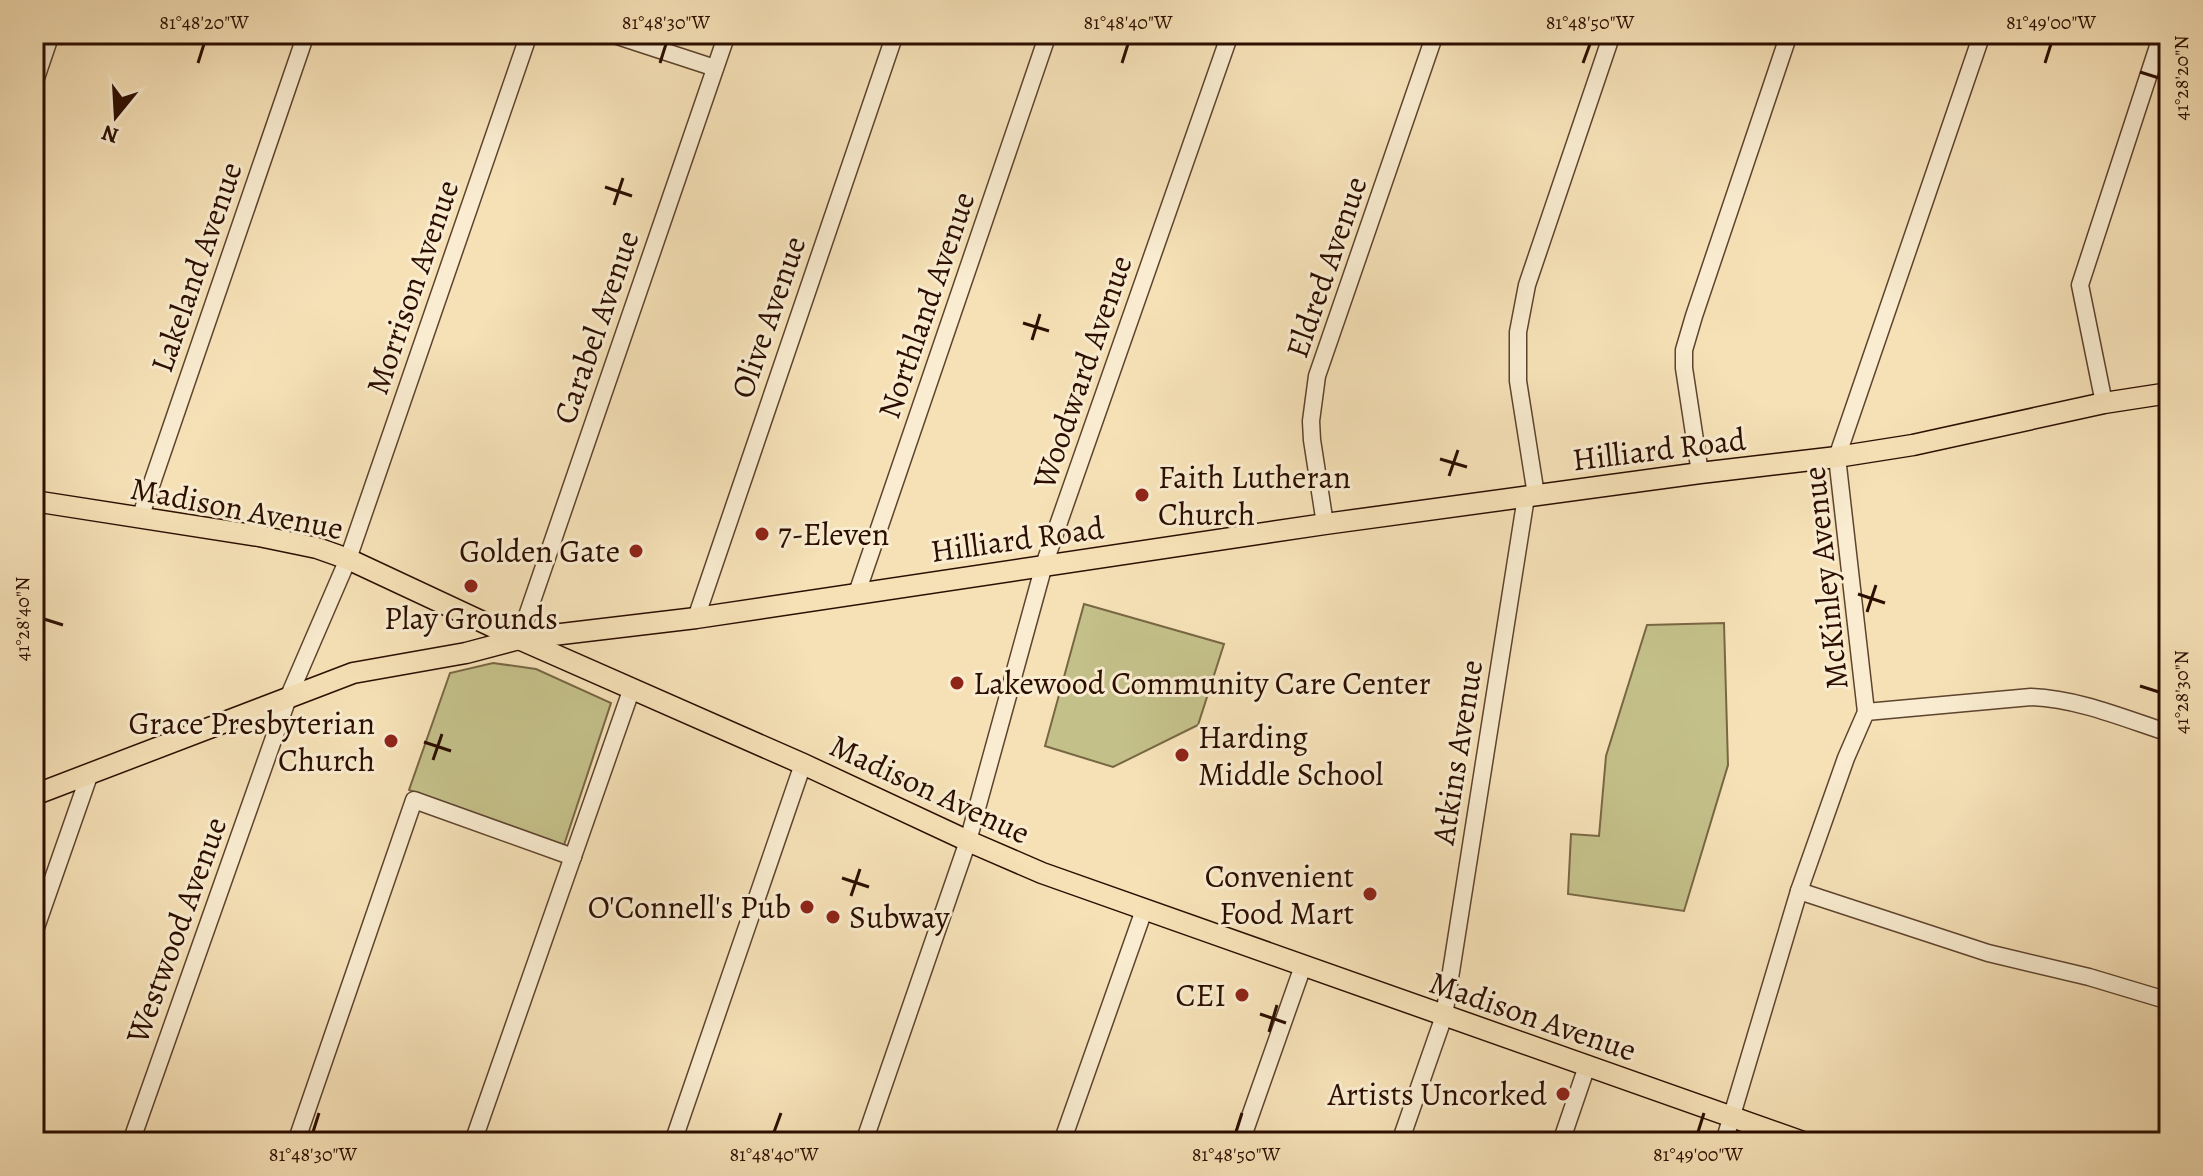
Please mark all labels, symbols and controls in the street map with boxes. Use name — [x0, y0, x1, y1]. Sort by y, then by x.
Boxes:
text: 81°48'20"W — [159, 9, 249, 36]
text: 81°48'30"W — [622, 9, 711, 36]
text: 81°48'40"W — [1083, 9, 1173, 36]
text: 81°48'50"W — [1546, 9, 1635, 36]
text: 81°49'00"W — [2006, 9, 2096, 36]
text: 41°28'20"N — [2168, 35, 2195, 121]
north arrow — [76, 76, 156, 156]
text: N — [98, 117, 122, 151]
street label: Lakeland Avenue — [139, 156, 253, 378]
street label: Eldred Avenue — [1274, 170, 1378, 364]
street label: Morrison Avenue — [355, 174, 469, 400]
street label: Northland Avenue — [867, 186, 985, 424]
street label: Carabel Avenue — [542, 224, 650, 430]
street label: Olive Avenue — [720, 230, 816, 404]
street label: Woodward Avenue — [1021, 249, 1143, 496]
street label: Hilliard Road — [1570, 416, 1749, 481]
place label: Faith Lutheran Church — [1158, 455, 1351, 536]
street label: McKinley Avenue — [1791, 464, 1859, 692]
street label: Madison Avenue — [127, 466, 347, 550]
marker: Faith Lutheran Church — [1133, 486, 1151, 504]
street label: Hilliard Road — [928, 505, 1107, 573]
place label: 7-Eleven — [778, 512, 889, 556]
marker: 7-Eleven — [753, 525, 771, 543]
place label: Golden Gate — [459, 529, 620, 573]
marker: Golden Gate — [627, 542, 645, 560]
text: 41°28'40"N — [9, 577, 36, 661]
marker: Play Grounds — [462, 577, 480, 595]
place label: Play Grounds — [384, 596, 558, 640]
text: 41°28'30"N — [2168, 650, 2195, 734]
street label: Atkins Avenue — [1421, 657, 1493, 848]
place label: Lakewood Community Care Center — [973, 661, 1431, 705]
marker: Lakewood Community Care Center — [948, 674, 966, 692]
place label: Grace Presbyterian Church — [129, 701, 375, 782]
place label: Harding Middle School — [1198, 715, 1384, 796]
street label: Madison Avenue — [823, 723, 1037, 855]
marker: Grace Presbyterian Church — [382, 732, 400, 750]
marker: Harding Middle School — [1173, 746, 1191, 764]
street label: Westwood Avenue — [114, 811, 237, 1050]
place label: Convenient Food Mart — [1205, 854, 1354, 935]
place label: O'Connell's Pub — [588, 885, 791, 929]
marker: Convenient Food Mart — [1361, 885, 1379, 903]
place label: Subway — [849, 895, 950, 939]
marker: O'Connell's Pub — [798, 898, 816, 916]
marker: Subway — [824, 908, 842, 926]
street label: Madison Avenue — [1424, 960, 1642, 1072]
place label: CEI — [1176, 973, 1226, 1017]
marker: CEI — [1233, 986, 1251, 1004]
place label: Artists Uncorked — [1327, 1072, 1548, 1116]
marker: Artists Uncorked — [1554, 1085, 1572, 1103]
text: 81°48'30"W — [269, 1141, 358, 1168]
text: 81°48'40"W — [729, 1141, 819, 1168]
text: 81°48'50"W — [1192, 1141, 1281, 1168]
text: 81°49'00"W — [1653, 1141, 1743, 1168]

